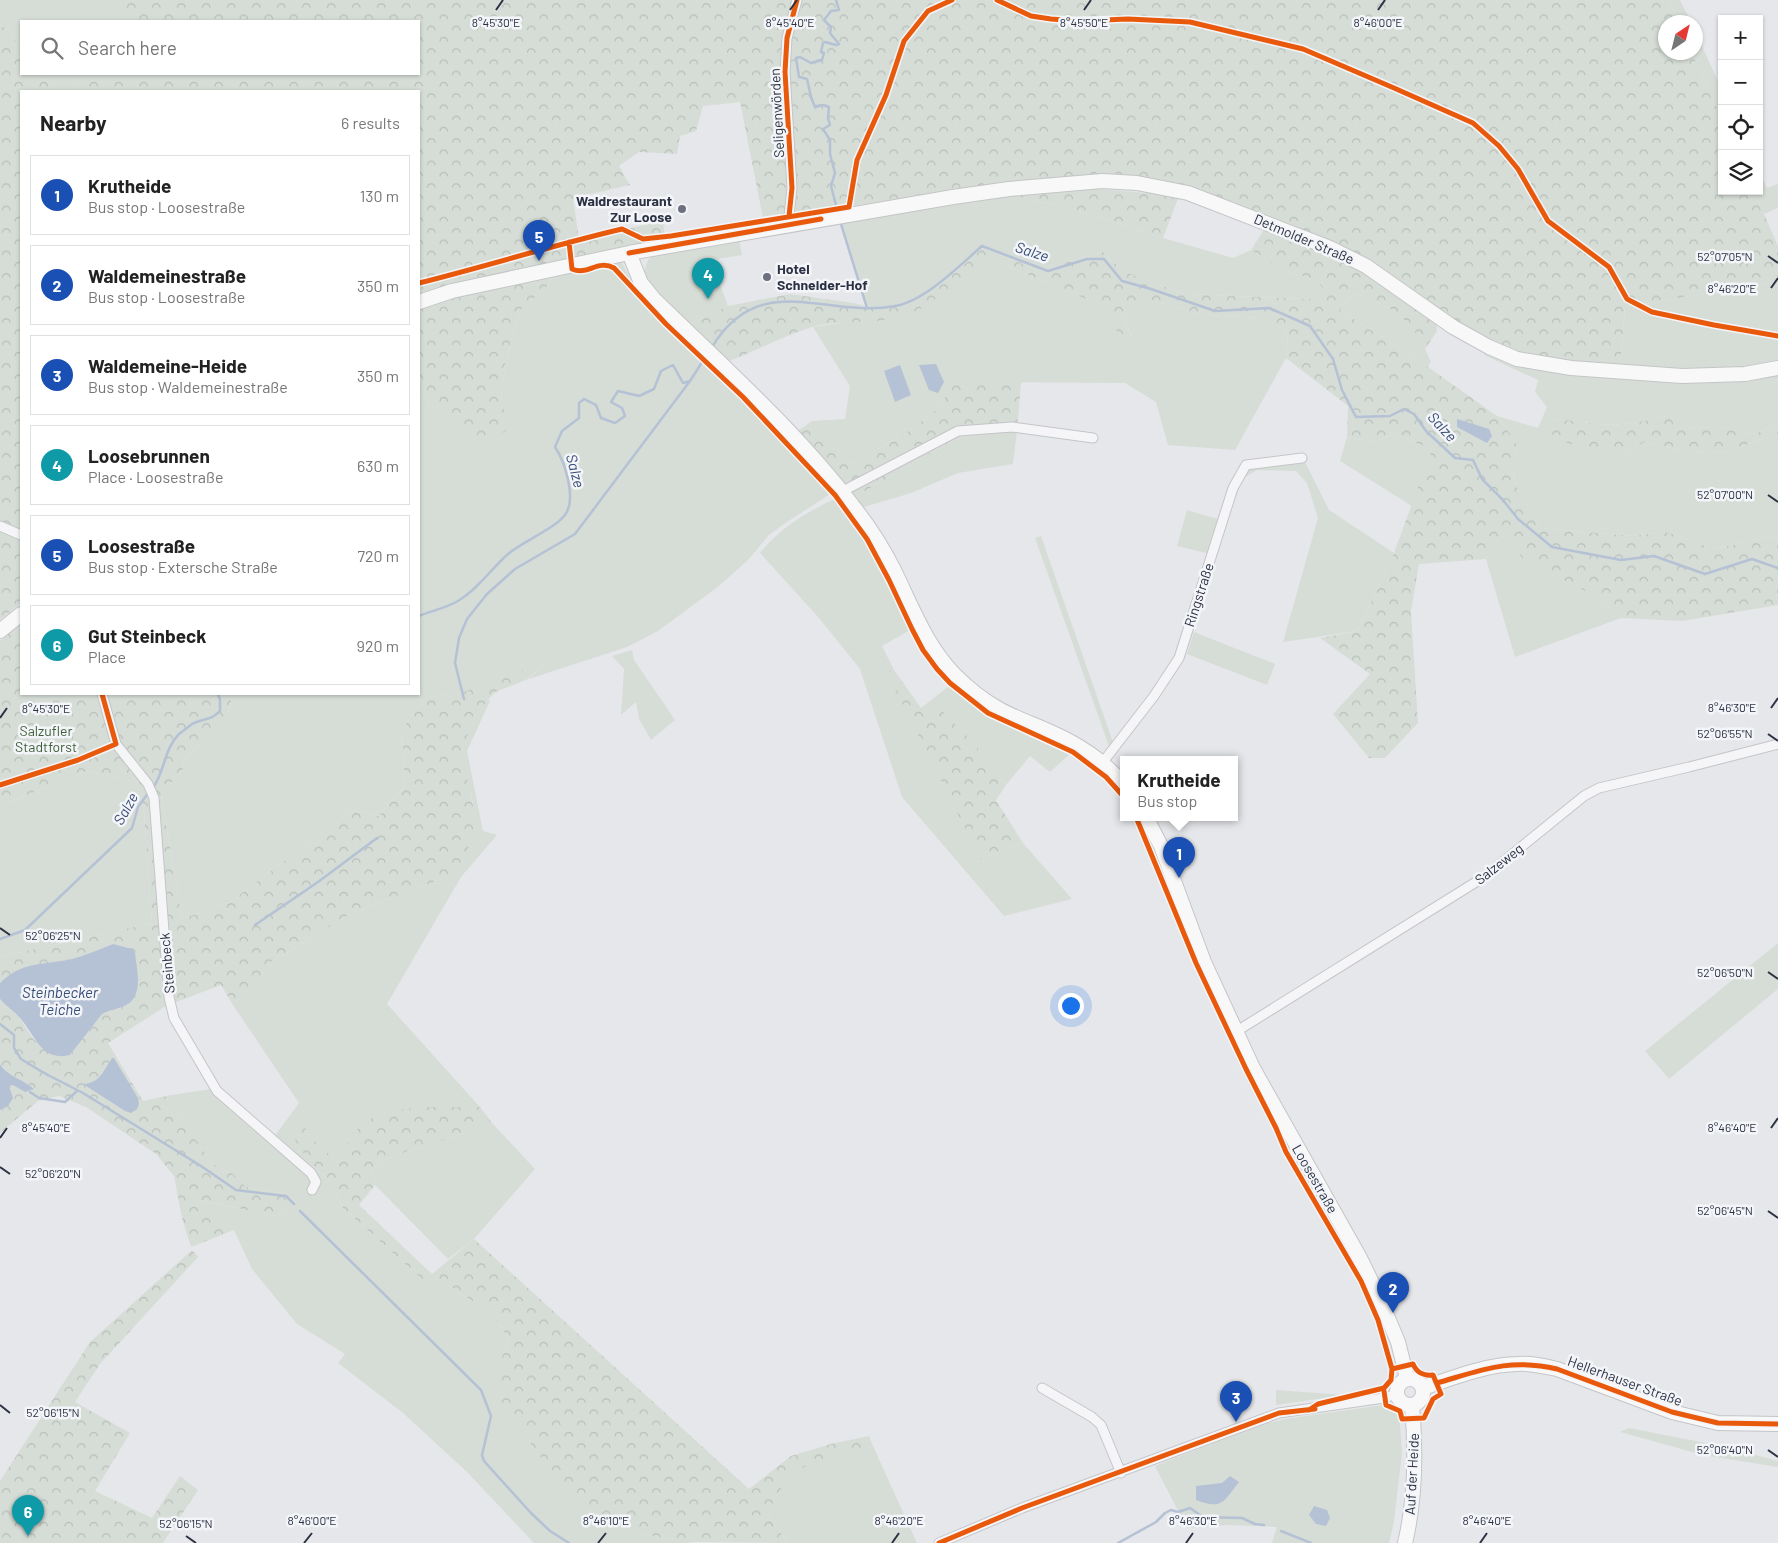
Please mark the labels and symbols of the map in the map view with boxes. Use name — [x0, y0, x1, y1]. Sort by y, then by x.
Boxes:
text: 8°45'30"E — [472, 15, 520, 29]
text: 8°45'40"E — [766, 15, 814, 29]
text: 8°45'50"E — [1060, 15, 1108, 29]
text: 8°46'00"E — [1353, 15, 1403, 29]
north arrow — [1658, 15, 1703, 60]
street label: Seligenwörden — [766, 68, 787, 158]
place label: Waldrestaurant Zur Loose — [576, 192, 672, 225]
marker: Waldrestaurant Zur Loose — [676, 203, 688, 215]
street label: Detmolder Straße — [1252, 210, 1357, 267]
pin: 5 — [523, 220, 555, 261]
water label: Salze — [1013, 237, 1051, 265]
text: 52°07'05"N — [1697, 249, 1753, 263]
pin: 4 — [692, 258, 724, 299]
place label: Hotel Schneider-Hof — [777, 260, 868, 293]
marker: Hotel Schneider-Hof — [761, 271, 773, 283]
text: 8°46'20"E — [1708, 281, 1756, 295]
water label: Salze — [1425, 408, 1461, 445]
water label: Salze — [563, 452, 589, 490]
text: 52°07'00"N — [1697, 487, 1753, 501]
street label: Ringstraße — [1180, 561, 1217, 629]
text: 8°46'30"E — [1708, 700, 1756, 714]
text: 8°45'30"E — [22, 701, 70, 715]
park label: Salzufler Stadtforst — [15, 722, 77, 755]
text: 52°06'55"N — [1697, 726, 1753, 740]
water label: Salze — [109, 789, 141, 828]
pin: 1 — [1163, 837, 1195, 878]
street label: Salzeweg — [1471, 839, 1526, 888]
text: 52°06'25"N — [25, 928, 81, 942]
street label: Steinbeck — [155, 932, 178, 994]
text: 52°06'50"N — [1697, 965, 1753, 979]
water label: Steinbecker Teiche — [22, 983, 99, 1018]
your location — [1058, 993, 1084, 1019]
text: 8°45'40"E — [22, 1120, 70, 1134]
text: 8°46'40"E — [1708, 1120, 1756, 1134]
street label: Loosestraße — [1289, 1141, 1342, 1216]
text: 52°06'20"N — [25, 1166, 81, 1180]
text: 52°06'45"N — [1697, 1203, 1753, 1217]
pin: 2 — [1377, 1272, 1409, 1313]
street label: Hellerhauser Straße — [1566, 1352, 1685, 1409]
pin: 3 — [1220, 1381, 1252, 1422]
text: 52°06'15"N — [26, 1405, 80, 1419]
street label: Auf der Heide — [1401, 1433, 1422, 1515]
text: 52°06'40"N — [1697, 1442, 1753, 1456]
pin: 6 — [12, 1495, 44, 1536]
text: 8°46'00"E — [287, 1513, 337, 1527]
text: 8°46'10"E — [583, 1513, 629, 1527]
text: 8°46'20"E — [875, 1513, 923, 1527]
text: 8°46'30"E — [1169, 1513, 1217, 1527]
text: 8°46'40"E — [1463, 1513, 1511, 1527]
text: 52°06'15"N — [159, 1516, 213, 1530]

